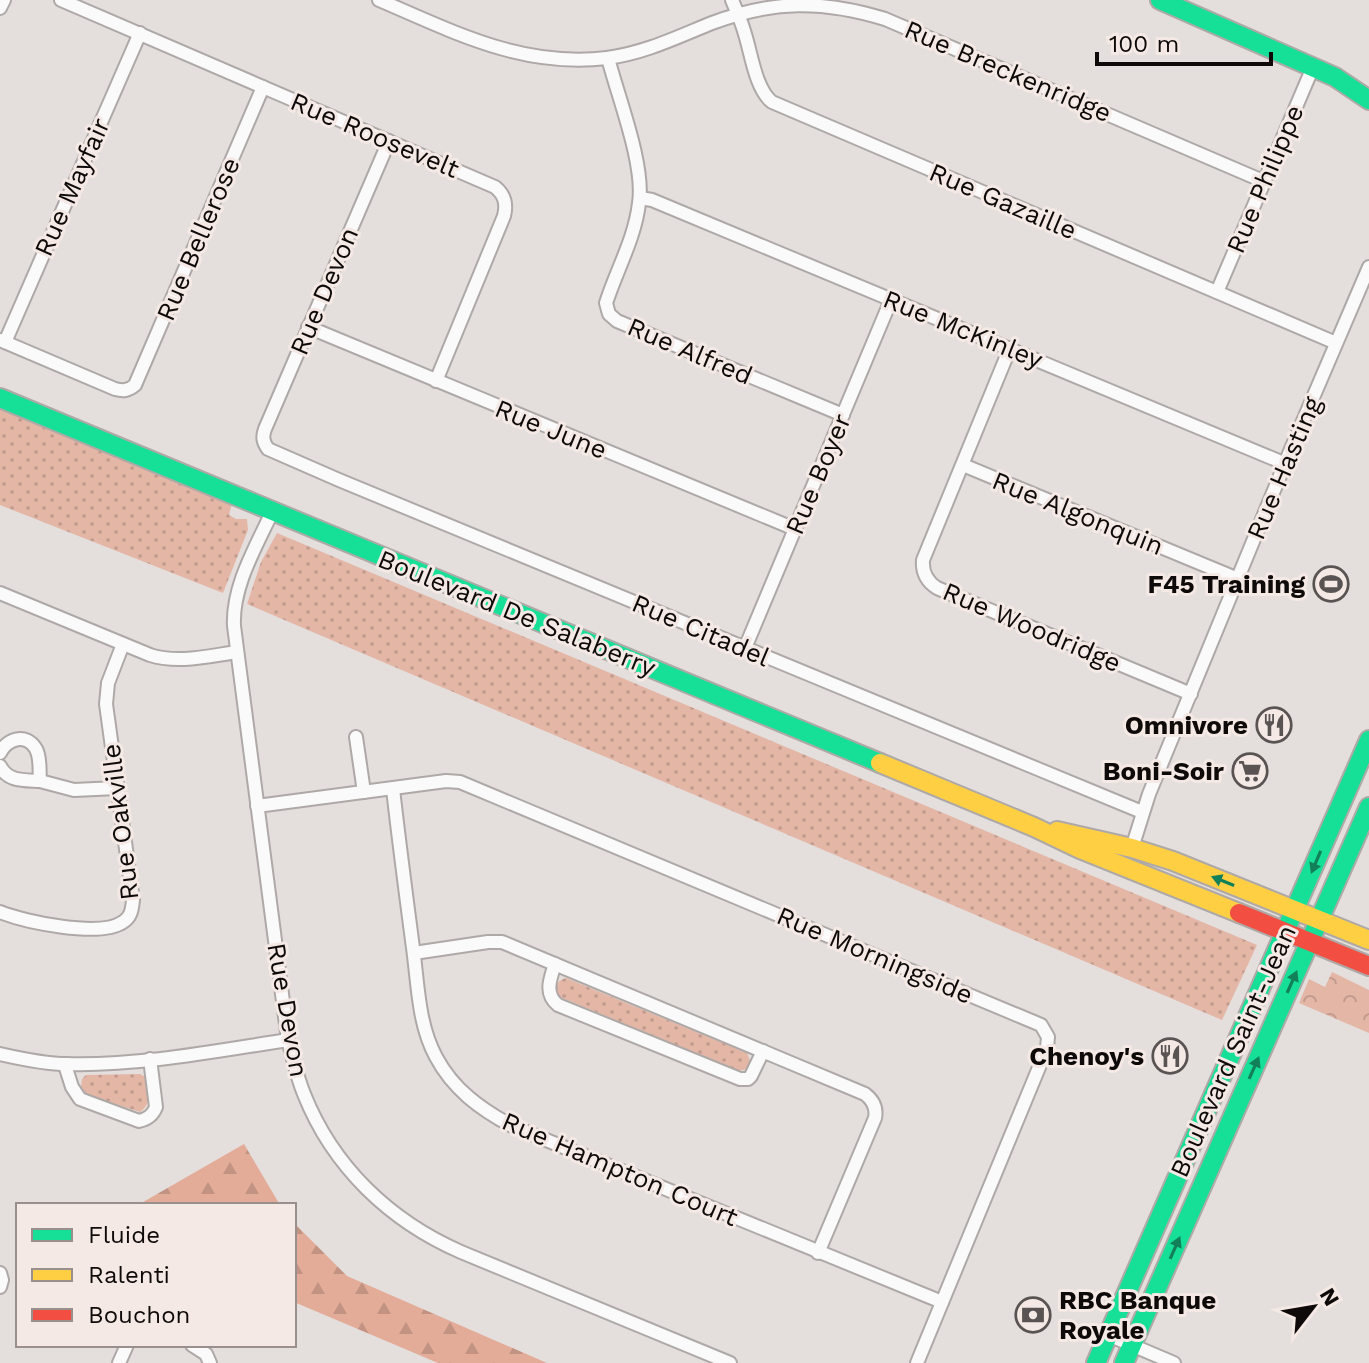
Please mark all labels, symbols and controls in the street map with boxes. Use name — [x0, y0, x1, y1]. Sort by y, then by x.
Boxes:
street label: Rue Breckenridge — [900, 14, 1116, 128]
scale bar — [1097, 16, 1271, 66]
text: 100 m — [1109, 30, 1179, 58]
street label: Rue Roosevelt — [286, 86, 464, 184]
street label: Rue Philippe — [1220, 100, 1310, 258]
street label: Rue Mayfair — [28, 113, 116, 261]
street label: Rue Bellerose — [150, 153, 246, 325]
street label: Rue Gazaille — [925, 157, 1081, 245]
street label: Rue Devon — [284, 223, 364, 359]
street label: Rue McKinley — [879, 283, 1048, 375]
street label: Rue Alfred — [623, 311, 757, 391]
street label: Rue Hasting — [1240, 392, 1328, 544]
street label: Rue June — [491, 393, 611, 465]
street label: Rue Boyer — [779, 409, 857, 539]
street label: Rue Algonquin — [988, 465, 1168, 561]
street label: Boulevard De Salaberry — [374, 543, 661, 683]
sports icon: F45 Training — [1312, 565, 1350, 603]
place label: F45 Training — [1148, 569, 1305, 599]
street label: Rue Woodridge — [938, 576, 1126, 678]
street label: Rue Citadel — [628, 588, 774, 672]
restaurant icon: Omnivore — [1255, 706, 1293, 744]
place label: Omnivore — [1125, 710, 1248, 740]
street label: Rue Oakville — [96, 742, 144, 902]
supermarket icon: Boni-Soir — [1231, 752, 1269, 790]
place label: Boni-Soir — [1103, 756, 1225, 786]
one-way arrow — [1309, 850, 1322, 874]
one-way arrow — [1211, 874, 1235, 887]
street label: Rue Morningside — [772, 900, 978, 1010]
street label: Boulevard Saint-Jean — [1164, 920, 1302, 1182]
street label: Rue Devon — [261, 941, 315, 1079]
one-way arrow — [1286, 970, 1299, 993]
restaurant icon: Chenoy's — [1151, 1037, 1189, 1075]
place label: Chenoy's — [1029, 1041, 1144, 1071]
one-way arrow — [1248, 1056, 1261, 1080]
street label: Rue Hampton Court — [498, 1106, 742, 1232]
legend — [16, 1203, 296, 1347]
text: Fluide — [88, 1221, 160, 1249]
one-way arrow — [1169, 1237, 1182, 1260]
text: Ralenti — [88, 1261, 170, 1289]
north arrow — [1273, 1267, 1353, 1347]
text: N — [1315, 1284, 1345, 1310]
place label: RBC Banque Royale — [1059, 1285, 1216, 1345]
bank icon: RBC Banque Royale — [1014, 1296, 1052, 1334]
text: Bouchon — [88, 1301, 190, 1329]

